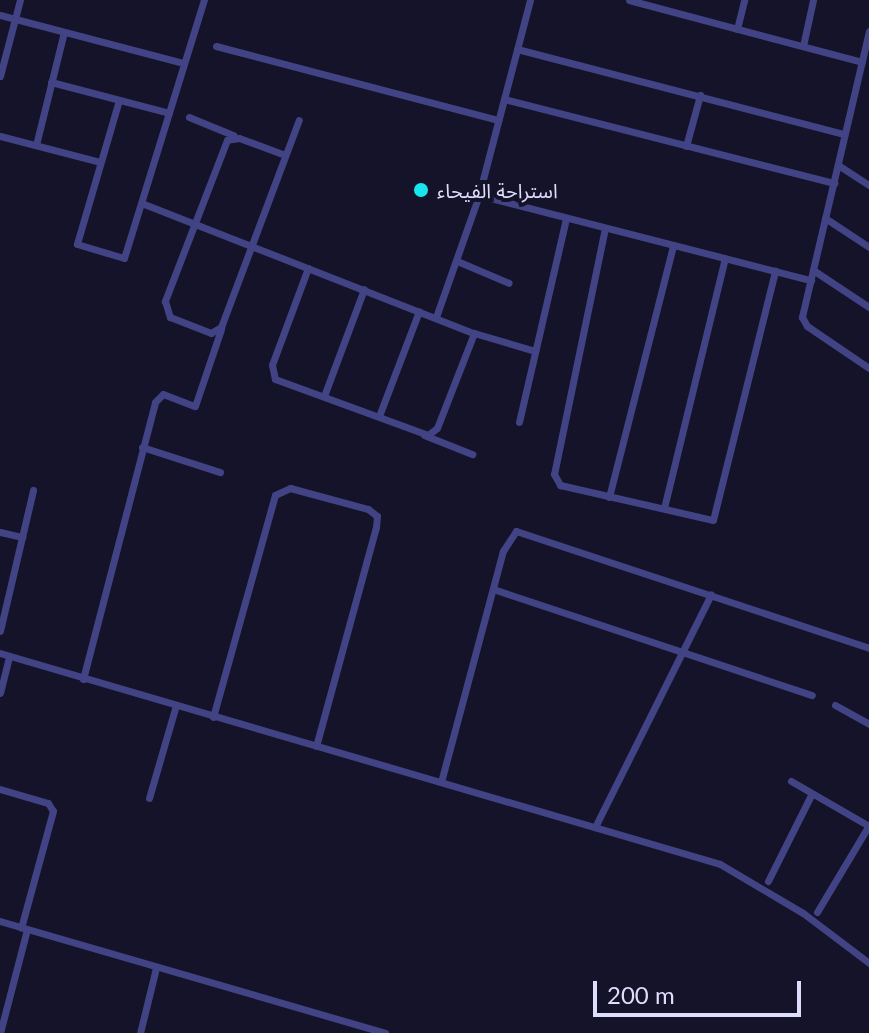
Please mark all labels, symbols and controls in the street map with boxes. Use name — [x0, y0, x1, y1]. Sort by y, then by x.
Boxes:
place label: استراحة الفيحاء — [437, 178, 558, 202]
marker: استراحة الفيحاء — [412, 181, 430, 199]
scale bar — [597, 965, 805, 1015]
text: 200 m — [607, 980, 675, 1009]

